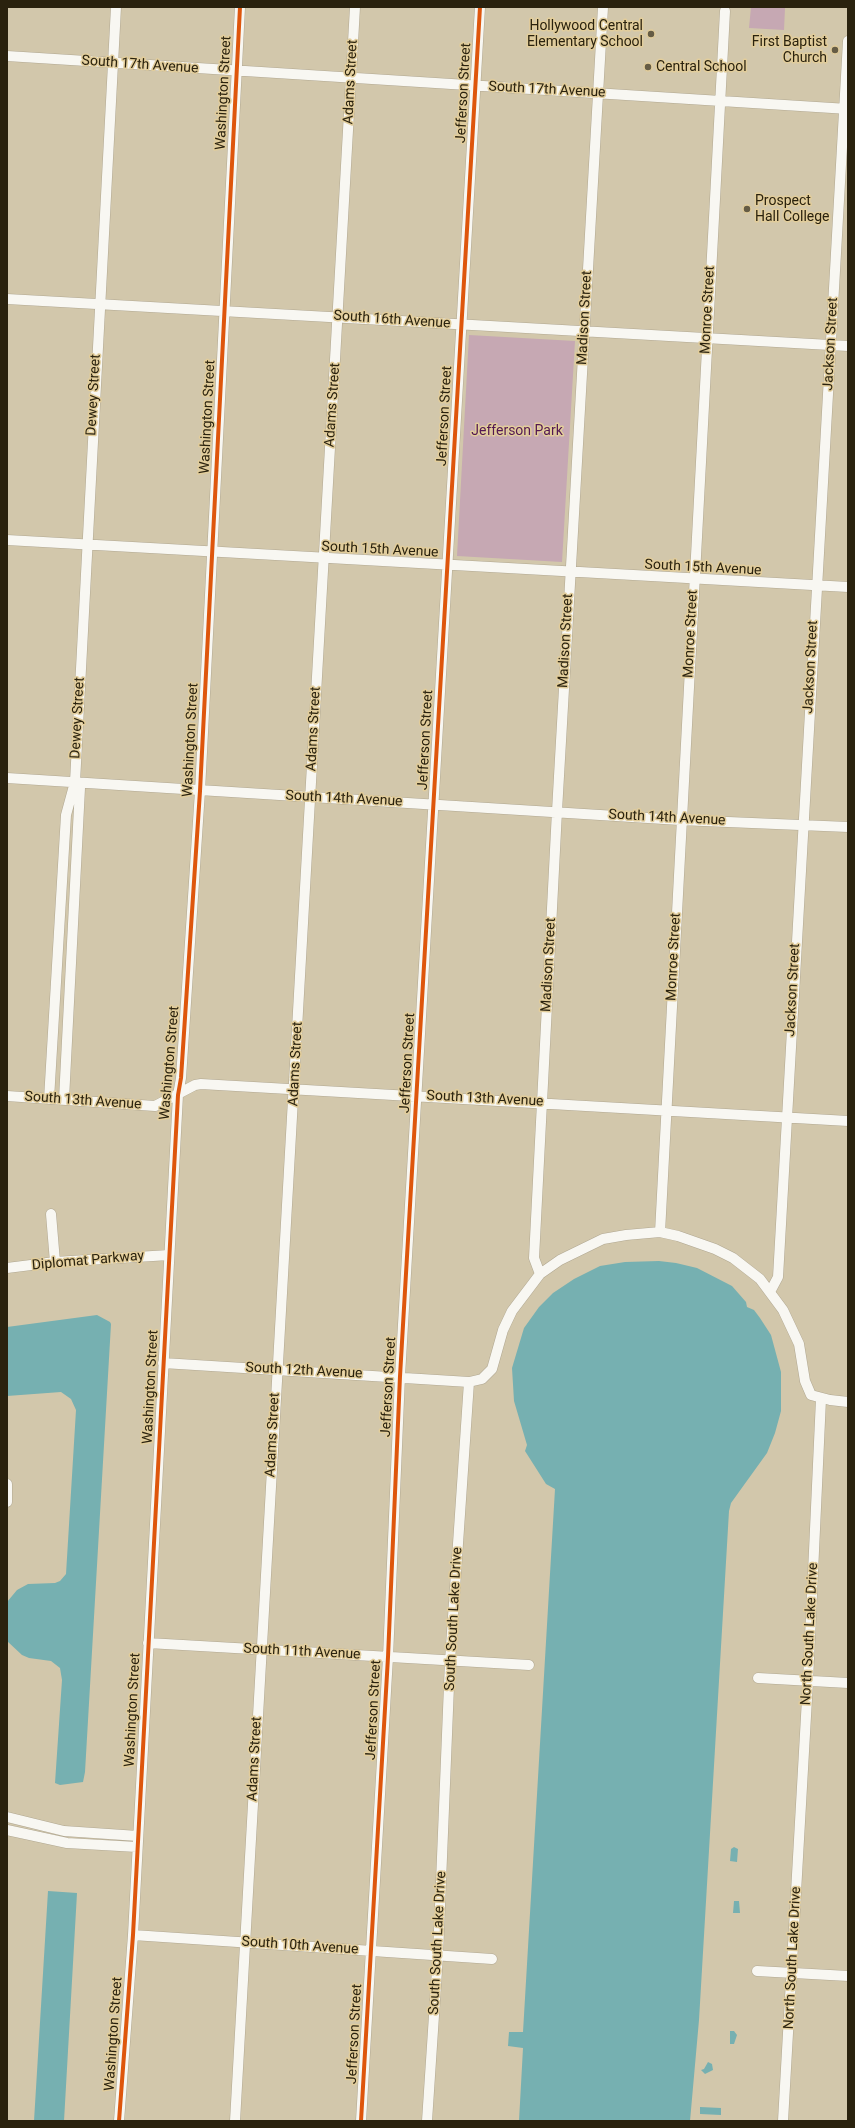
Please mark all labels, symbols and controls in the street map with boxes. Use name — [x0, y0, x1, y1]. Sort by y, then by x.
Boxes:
place label: Hollywood Central Elementary School — [527, 18, 643, 50]
marker: Hollywood Central Elementary School — [646, 29, 656, 39]
place label: First Baptist Church — [752, 34, 827, 66]
street label: Washington Street — [213, 35, 235, 151]
street label: Adams Street — [340, 39, 362, 125]
street label: Jefferson Street — [453, 43, 475, 143]
marker: First Baptist Church — [830, 45, 840, 55]
street label: South 17th Avenue — [81, 53, 199, 77]
place label: Central School — [656, 59, 747, 75]
marker: Central School — [643, 62, 653, 72]
street label: South 17th Avenue — [488, 79, 606, 101]
place label: Prospect Hall College — [755, 193, 829, 226]
marker: Prospect Hall College — [742, 204, 752, 214]
street label: Monroe Street — [697, 265, 719, 355]
street label: Madison Street — [574, 270, 596, 366]
street label: Jackson Street — [820, 297, 842, 391]
street label: South 16th Avenue — [333, 308, 451, 332]
street label: Dewey Street — [83, 354, 105, 436]
street label: Washington Street — [197, 359, 219, 475]
street label: Adams Street — [322, 362, 344, 448]
street label: Jefferson Street — [434, 366, 456, 466]
park label: Jefferson Park — [471, 423, 563, 439]
street label: South 15th Avenue — [321, 539, 439, 561]
street label: South 15th Avenue — [644, 557, 762, 579]
street label: Monroe Street — [680, 589, 702, 679]
street label: Madison Street — [555, 593, 577, 689]
street label: Jackson Street — [800, 620, 822, 714]
street label: Dewey Street — [67, 677, 89, 759]
street label: Washington Street — [180, 682, 202, 798]
street label: Adams Street — [303, 686, 325, 772]
street label: Jefferson Street — [415, 690, 437, 790]
street label: South 14th Avenue — [285, 788, 403, 810]
street label: South 14th Avenue — [608, 807, 726, 829]
street label: Monroe Street — [663, 912, 685, 1002]
street label: Madison Street — [538, 917, 560, 1013]
street label: Jackson Street — [782, 943, 804, 1037]
street label: Washington Street — [157, 1005, 183, 1121]
street label: Jefferson Street — [397, 1013, 419, 1113]
street label: Adams Street — [285, 1021, 307, 1107]
street label: South 13th Avenue — [426, 1088, 544, 1110]
street label: South 13th Avenue — [24, 1089, 142, 1113]
street label: Diplomat Parkway — [31, 1248, 145, 1274]
street label: Washington Street — [140, 1329, 162, 1445]
street label: Jefferson Street — [378, 1337, 400, 1437]
street label: South 12th Avenue — [245, 1360, 363, 1382]
street label: Adams Street — [262, 1392, 284, 1478]
street label: South South Lake Drive — [442, 1547, 466, 1691]
street label: North South Lake Drive — [798, 1562, 822, 1706]
street label: South 11th Avenue — [243, 1641, 361, 1663]
street label: Washington Street — [122, 1652, 144, 1768]
street label: Jefferson Street — [363, 1660, 385, 1760]
street label: Adams Street — [244, 1716, 266, 1802]
street label: South South Lake Drive — [426, 1871, 450, 2015]
street label: North South Lake Drive — [781, 1886, 805, 2030]
street label: South 10th Avenue — [241, 1934, 359, 1958]
street label: Washington Street — [102, 1976, 126, 2092]
street label: Jefferson Street — [344, 1984, 366, 2084]

